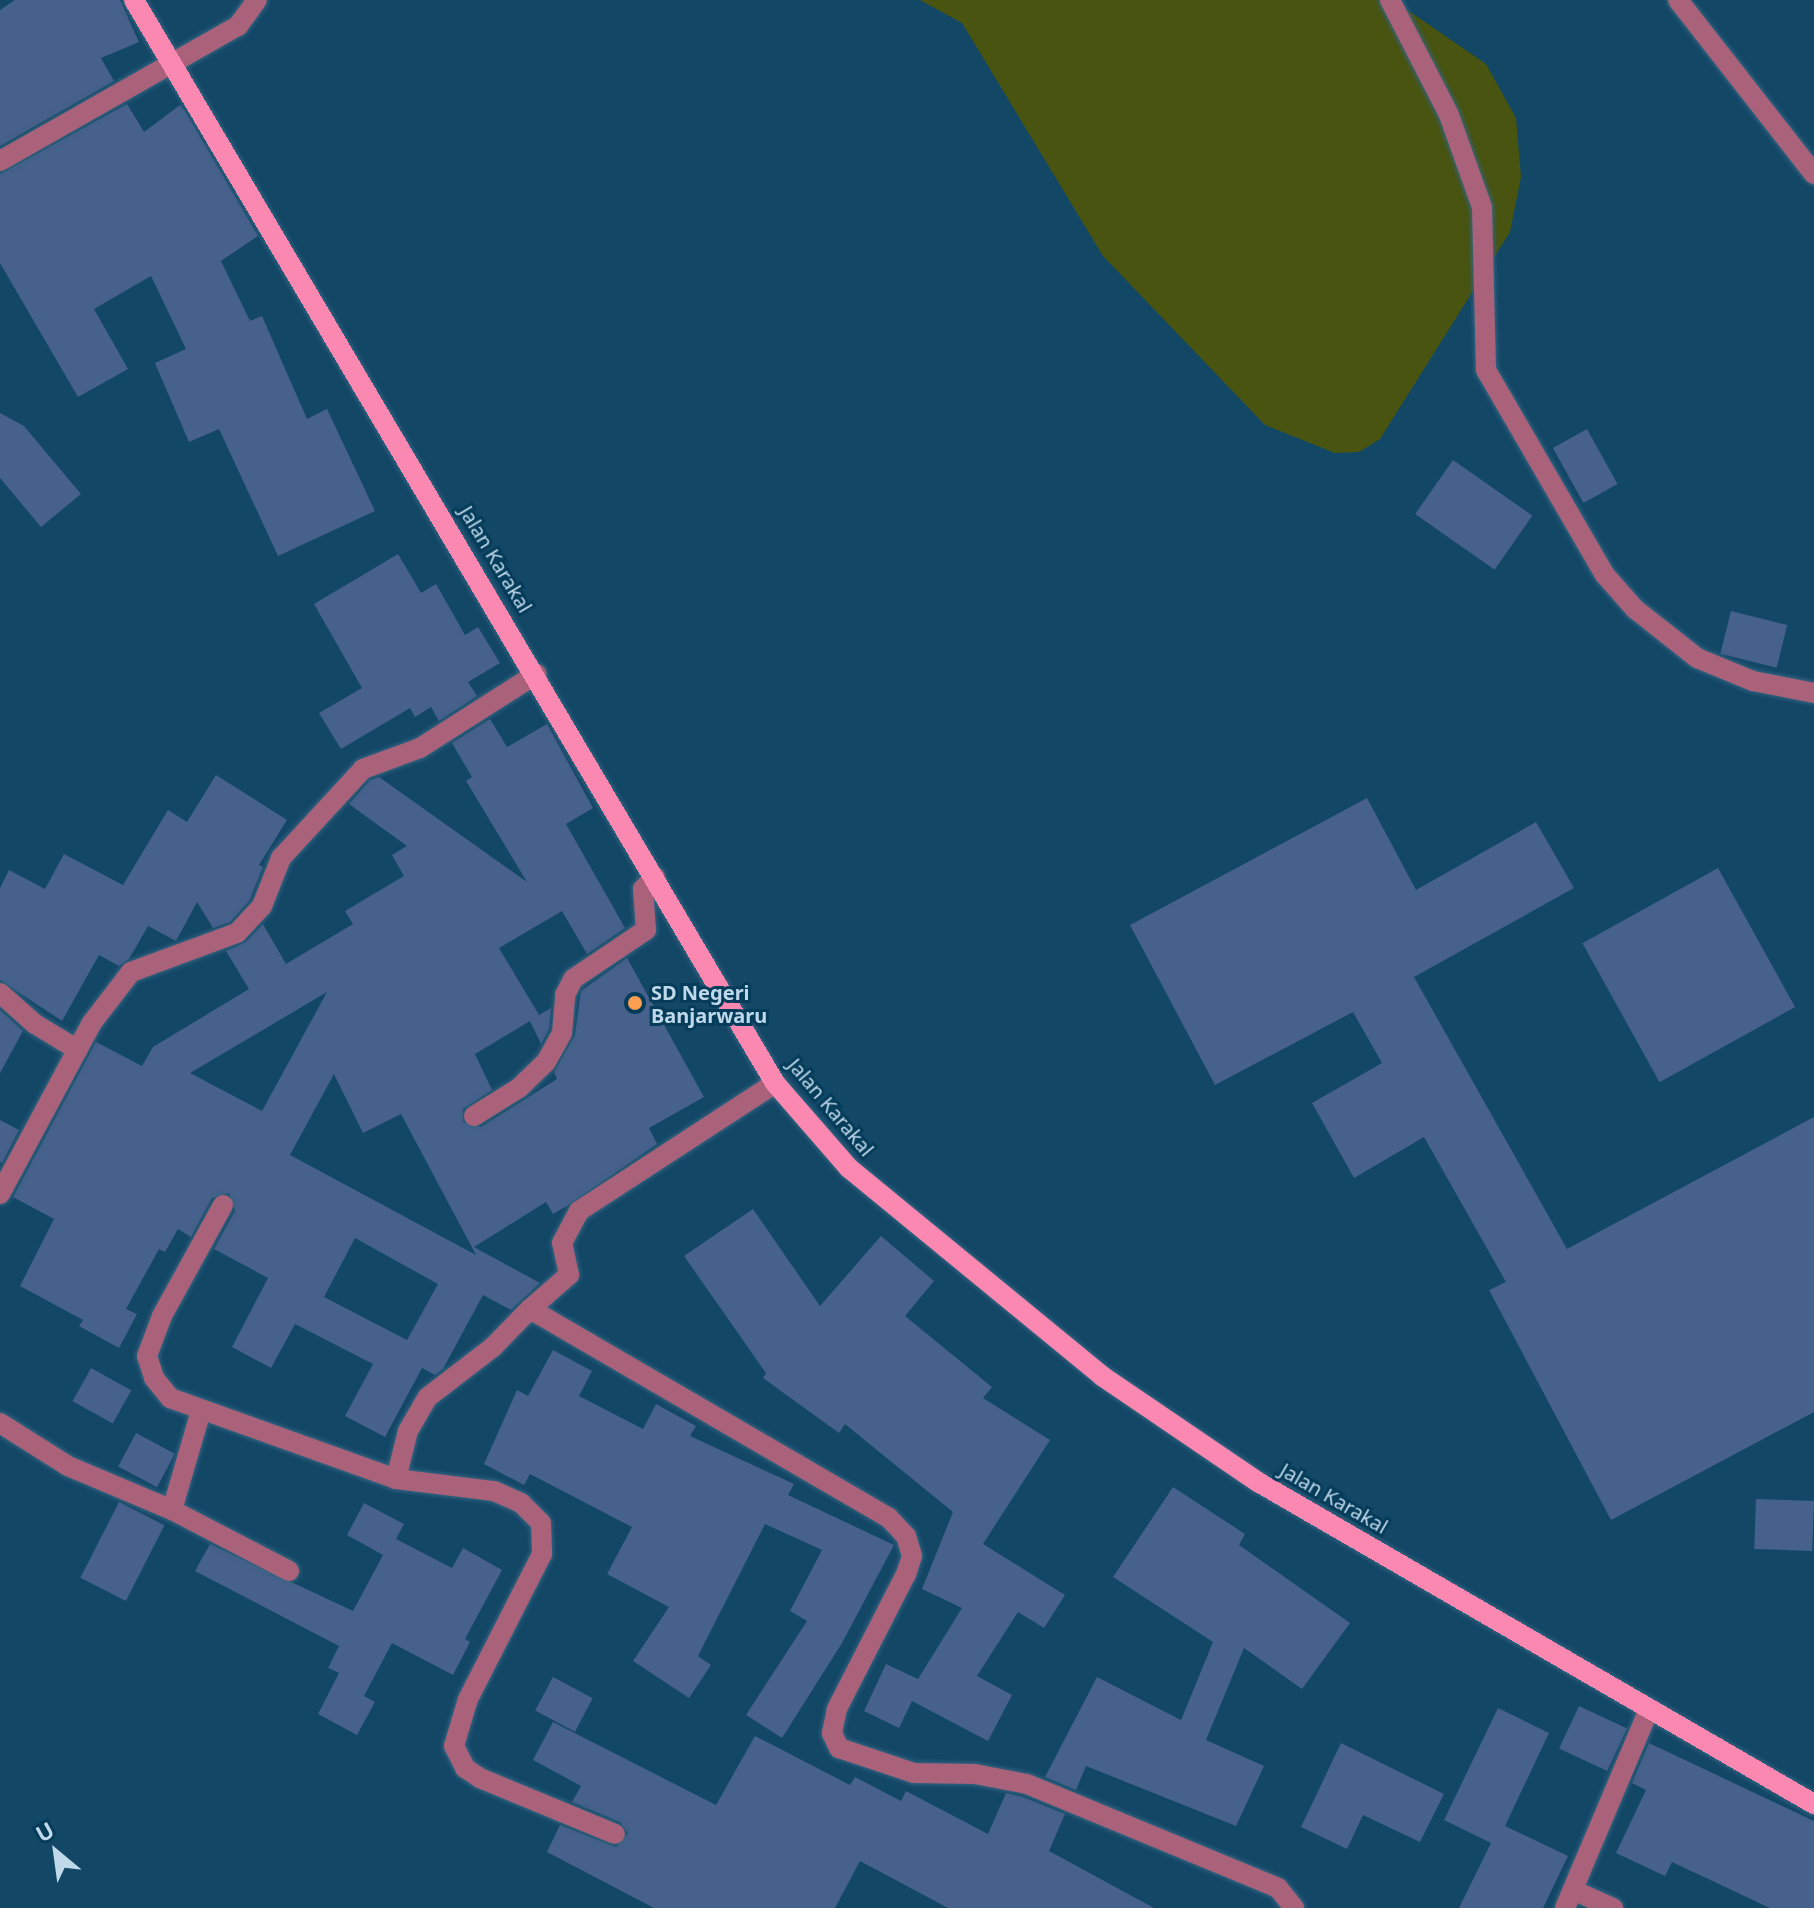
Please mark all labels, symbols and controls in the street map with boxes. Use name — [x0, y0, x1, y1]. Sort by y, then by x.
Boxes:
street label: Jalan Karakal — [455, 501, 537, 617]
place label: SD Negeri Banjarwaru — [651, 980, 767, 1027]
marker: SD Negeri Banjarwaru — [626, 994, 644, 1012]
street label: Jalan Karakal — [783, 1053, 879, 1161]
street label: Jalan Karakal — [1276, 1458, 1392, 1538]
north arrow — [16, 1812, 96, 1892]
text: U — [30, 1814, 59, 1848]

